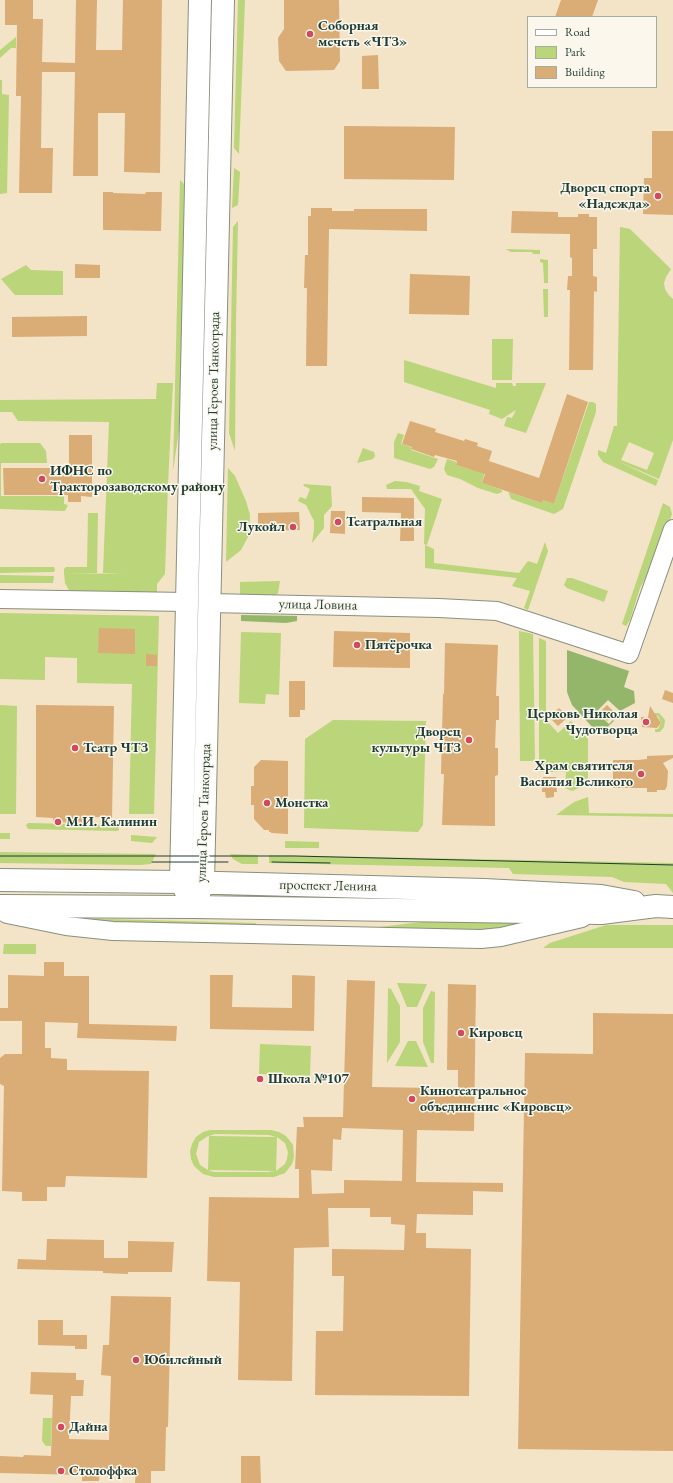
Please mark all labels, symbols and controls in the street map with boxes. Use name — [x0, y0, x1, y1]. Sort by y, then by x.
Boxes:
legend — [527, 16, 657, 88]
place label: Соборная мечеть «ЧТЗ» — [318, 18, 407, 50]
text: Road — [565, 24, 590, 40]
marker: Соборная мечеть «ЧТЗ» — [305, 29, 315, 39]
text: Park — [565, 44, 585, 60]
text: Building — [565, 64, 605, 80]
place label: Дворец спорта «Надежда» — [560, 180, 650, 212]
marker: Дворец спорта «Надежда» — [653, 191, 663, 201]
street label: улица Героев Танкограда — [204, 311, 224, 451]
place label: ИФНС по Тракторозаводскому району — [50, 463, 225, 496]
marker: ИФНС по Тракторозаводскому району — [37, 474, 47, 484]
place label: Театральная — [346, 514, 422, 530]
marker: Театральная — [333, 517, 343, 527]
place label: Лукойл — [237, 519, 285, 535]
marker: Лукойл — [288, 522, 298, 532]
street label: улица Ловина — [279, 596, 357, 614]
place label: Пятёрочка — [365, 637, 432, 653]
marker: Пятёрочка — [352, 640, 362, 650]
place label: Церковь Николая Чудотворца — [527, 706, 638, 738]
marker: Церковь Николая Чудотворца — [641, 717, 651, 727]
place label: Дворец культуры ЧТЗ — [371, 724, 461, 756]
marker: Дворец культуры ЧТЗ — [464, 735, 474, 745]
place label: Театр ЧТЗ — [83, 740, 148, 756]
marker: Театр ЧТЗ — [70, 743, 80, 753]
street label: улица Героев Танкограда — [193, 743, 215, 883]
place label: Храм святителя Василия Великого — [520, 758, 633, 790]
marker: Храм святителя Василия Великого — [636, 769, 646, 779]
place label: Монетка — [275, 795, 328, 811]
marker: Монетка — [262, 798, 272, 808]
place label: М.И. Калинин — [66, 814, 157, 830]
marker: М.И. Калинин — [53, 817, 63, 827]
street label: проспект Ленина — [279, 877, 377, 895]
place label: Кировец — [469, 1025, 523, 1041]
marker: Кировец — [456, 1028, 466, 1038]
place label: Школа №107 — [268, 1071, 349, 1087]
marker: Школа №107 — [255, 1074, 265, 1084]
place label: Кинотеатральное объединение «Кировец» — [420, 1083, 572, 1116]
marker: Кинотеатральное объединение «Кировец» — [407, 1094, 417, 1104]
place label: Юбилейный — [144, 1352, 222, 1368]
marker: Юбилейный — [131, 1355, 141, 1365]
place label: Дайна — [69, 1419, 108, 1435]
marker: Дайна — [56, 1422, 66, 1432]
place label: Столоффка — [69, 1463, 137, 1479]
marker: Столоффка — [56, 1466, 66, 1476]

